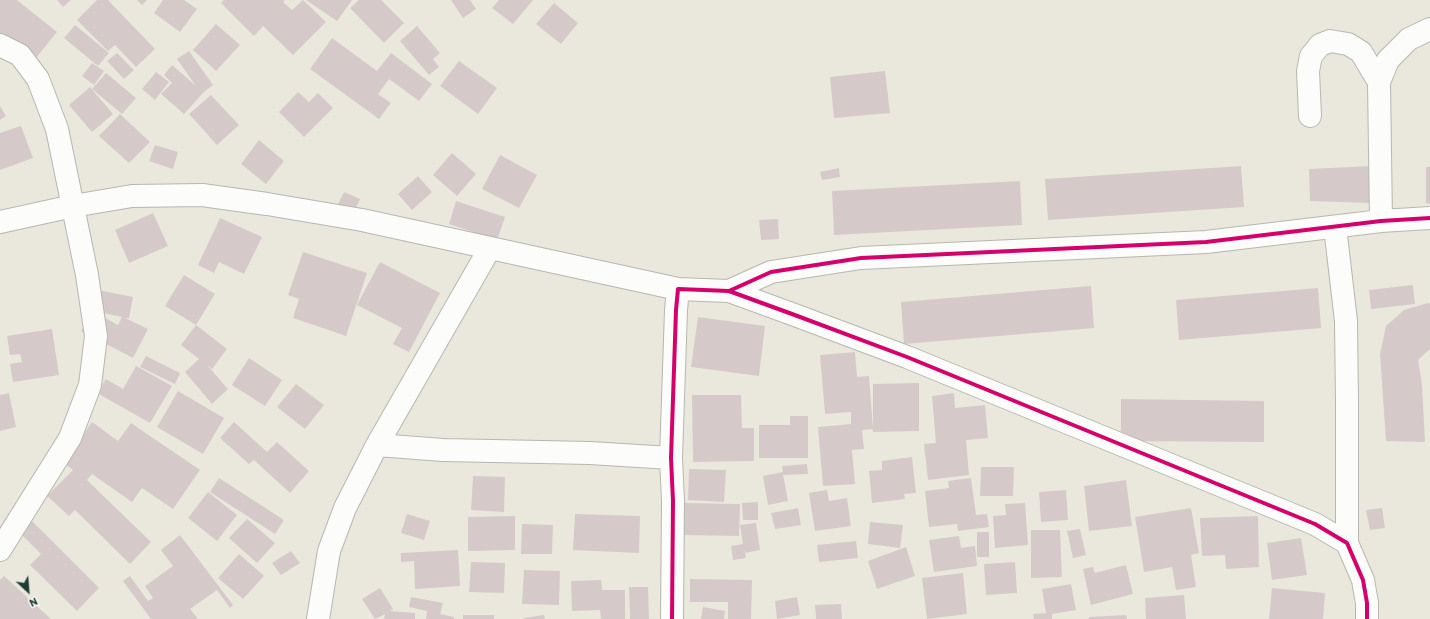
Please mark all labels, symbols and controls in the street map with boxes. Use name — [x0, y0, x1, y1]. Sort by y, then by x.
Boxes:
north arrow — [8, 571, 48, 611]
text: N — [27, 595, 40, 610]

